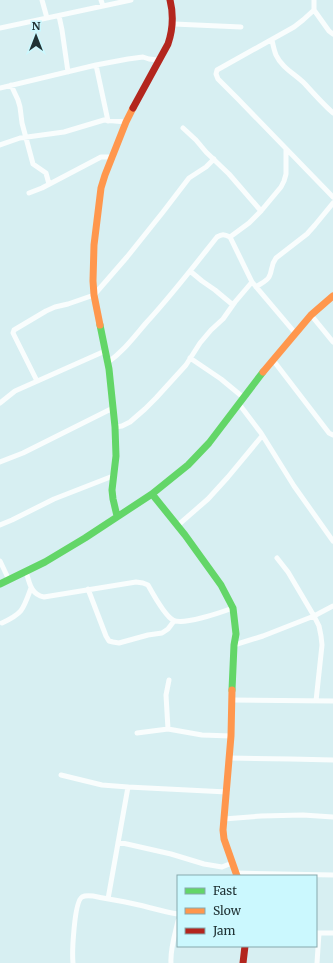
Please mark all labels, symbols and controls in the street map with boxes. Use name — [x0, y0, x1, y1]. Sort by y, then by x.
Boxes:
north arrow — [16, 16, 56, 56]
text: N — [32, 19, 41, 33]
legend — [177, 875, 317, 947]
text: Fast — [213, 883, 237, 898]
text: Slow — [213, 903, 242, 918]
text: Jam — [212, 923, 236, 938]

